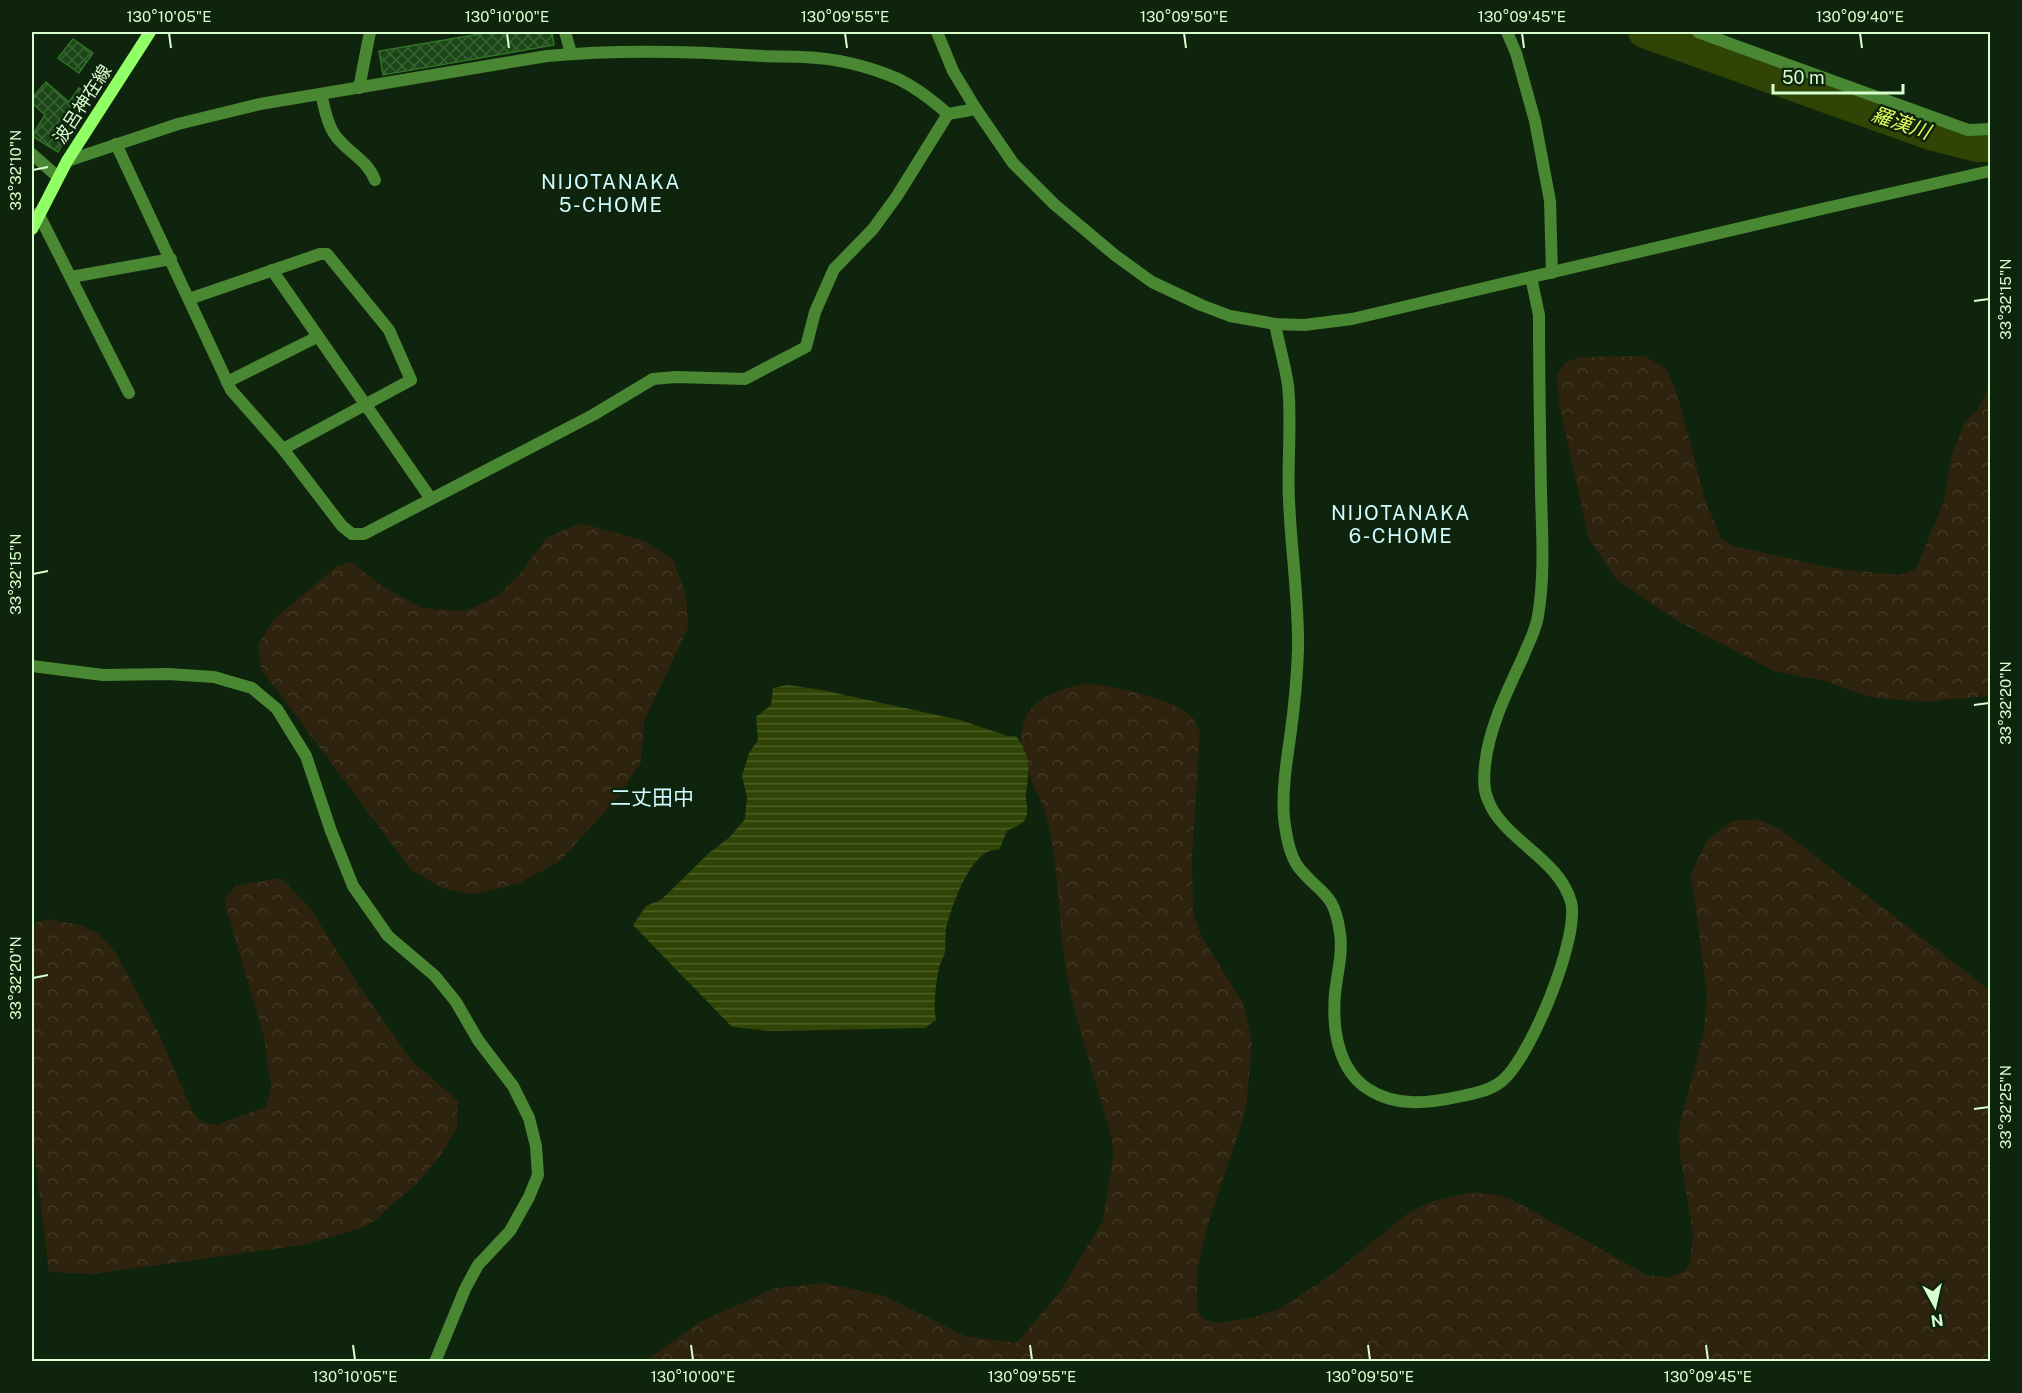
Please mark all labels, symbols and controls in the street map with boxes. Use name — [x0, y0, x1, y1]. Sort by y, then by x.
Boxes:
text: 130°10'05"E — [126, 8, 212, 25]
text: 130°10'00"E — [465, 8, 549, 25]
text: 130°09'55"E — [801, 8, 889, 25]
text: 130°09'50"E — [1140, 8, 1228, 25]
text: 130°09'45"E — [1478, 8, 1566, 25]
text: 130°09'40"E — [1816, 8, 1904, 25]
scale bar — [1773, 57, 1904, 95]
street label: 波呂神在線 — [49, 61, 115, 147]
text: 50 m — [1782, 67, 1825, 88]
water label: 羅漢川 — [1869, 102, 1935, 145]
text: 33°32'10"N — [7, 130, 24, 210]
district label: NIJOTANAKA 5-CHOME — [541, 170, 681, 217]
text: 33°32'15"N — [1997, 258, 2014, 340]
district label: NIJOTANAKA 6-CHOME — [1331, 501, 1471, 548]
text: 33°32'15"N — [7, 533, 24, 615]
text: 33°32'20"N — [1997, 661, 2014, 745]
district label: 二丈田中 — [610, 785, 694, 810]
text: 33°32'20"N — [7, 936, 24, 1020]
text: 33°32'25"N — [1997, 1065, 2014, 1149]
north arrow — [1905, 1276, 1965, 1336]
text: N — [1929, 1310, 1945, 1331]
text: 130°10'05"E — [312, 1368, 398, 1385]
text: 130°10'00"E — [651, 1368, 735, 1385]
text: 130°09'55"E — [988, 1368, 1076, 1385]
text: 130°09'50"E — [1326, 1368, 1414, 1385]
text: 130°09'45"E — [1664, 1368, 1752, 1385]

